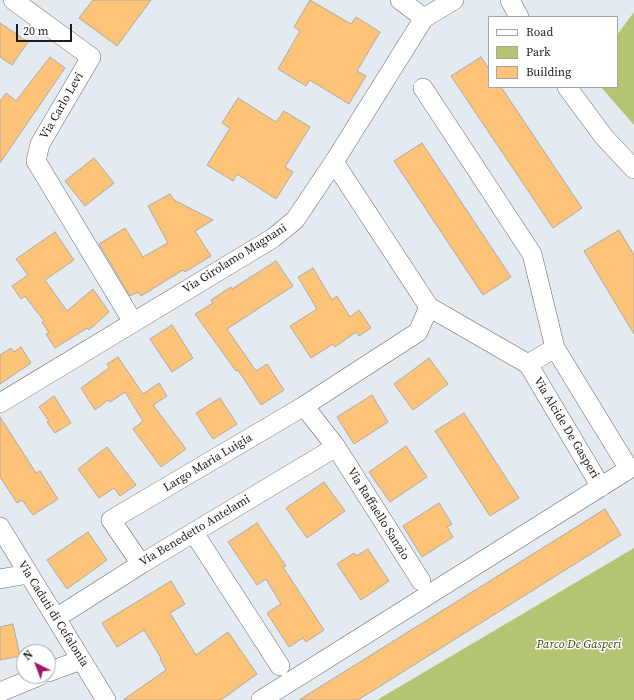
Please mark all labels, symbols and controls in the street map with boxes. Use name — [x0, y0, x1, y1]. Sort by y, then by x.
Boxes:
scale bar — [18, 16, 74, 42]
legend — [488, 16, 618, 88]
text: 20 m — [23, 23, 49, 39]
text: Road — [526, 24, 553, 40]
text: Park — [526, 44, 551, 60]
text: Building — [526, 64, 571, 80]
street label: Via Carlo Levi — [37, 70, 87, 142]
street label: Via Girolamo Magnani — [180, 221, 290, 297]
street label: Via Alcide De Gasperi — [530, 375, 602, 481]
street label: Largo Maria Luigia — [161, 431, 255, 495]
street label: Via Raffaello Sanzio — [344, 465, 412, 563]
street label: Via Benedetto Antelami — [137, 492, 253, 570]
street label: Via Caduti di Cefalonia — [15, 558, 91, 670]
park label: Parco De Gasperi — [537, 638, 621, 652]
north arrow — [16, 644, 56, 684]
text: N — [20, 647, 36, 664]

